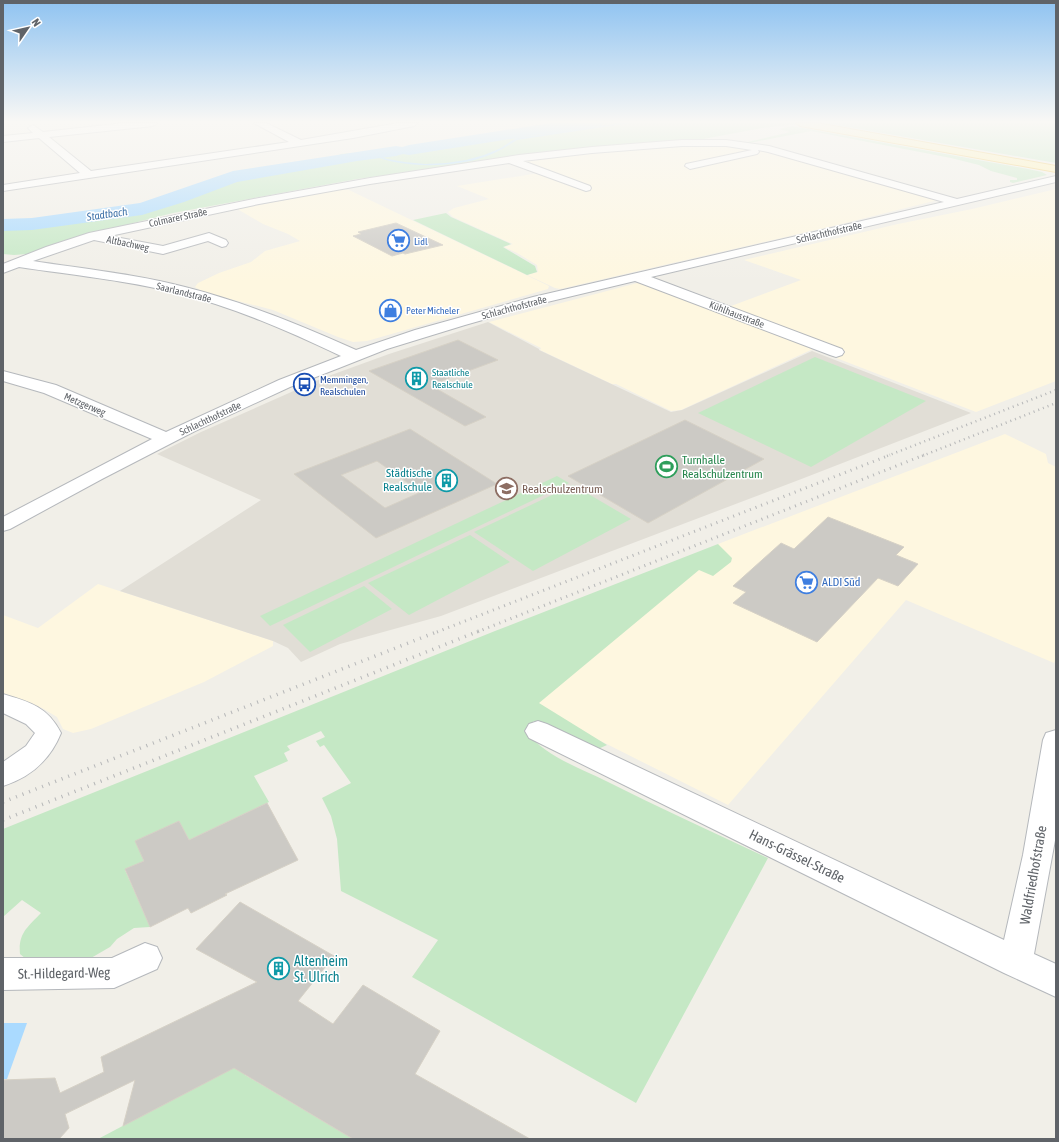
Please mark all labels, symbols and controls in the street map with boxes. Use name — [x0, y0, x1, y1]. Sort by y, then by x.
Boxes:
north arrow — [8, 8, 48, 48]
text: N — [29, 16, 43, 28]
water label: Stadtbach — [85, 205, 129, 223]
street label: Colmarer Straße — [148, 206, 209, 229]
street label: Schlachthofstraße — [795, 220, 863, 245]
supermarket icon: Lidl — [386, 228, 412, 254]
street label: Altbachweg — [106, 234, 151, 253]
place label: Lidl — [414, 236, 428, 247]
street label: Saarlandstraße — [155, 280, 213, 305]
street label: Schlachthofstraße — [480, 293, 548, 321]
shop icon: Peter Micheler — [378, 297, 404, 323]
street label: Kühlhausstraße — [708, 299, 766, 330]
place label: Peter Micheler — [406, 305, 460, 316]
building icon: Staatliche Realschule — [403, 365, 429, 391]
place label: Staatliche Realschule — [432, 367, 473, 390]
bus stop icon: Memmingen, Realschulen — [291, 372, 317, 398]
place label: Memmingen, Realschulen — [320, 374, 368, 397]
street label: Metzgerweg — [62, 391, 108, 418]
street label: Schlachthofstraße — [178, 399, 243, 438]
place label: Turnhalle Realschulzentrum — [682, 453, 763, 481]
sports icon: Turnhalle Realschulzentrum — [654, 454, 680, 480]
place label: Städtische Realschule — [383, 466, 432, 494]
building icon: Städtische Realschule — [434, 467, 460, 493]
school or university icon: Realschulzentrum — [494, 476, 520, 502]
place label: Realschulzentrum — [522, 482, 603, 496]
supermarket icon: ALDI Süd — [793, 569, 819, 595]
place label: ALDI Süd — [822, 575, 860, 589]
street label: Waldfriedhofstraße — [1016, 824, 1050, 926]
street label: Hans-Grässel-Straße — [747, 826, 847, 886]
place label: Altenheim St. Ulrich — [294, 953, 348, 985]
building icon: Altenheim St. Ulrich — [266, 956, 292, 982]
street label: St.-Hildegard-Weg — [18, 964, 110, 982]

